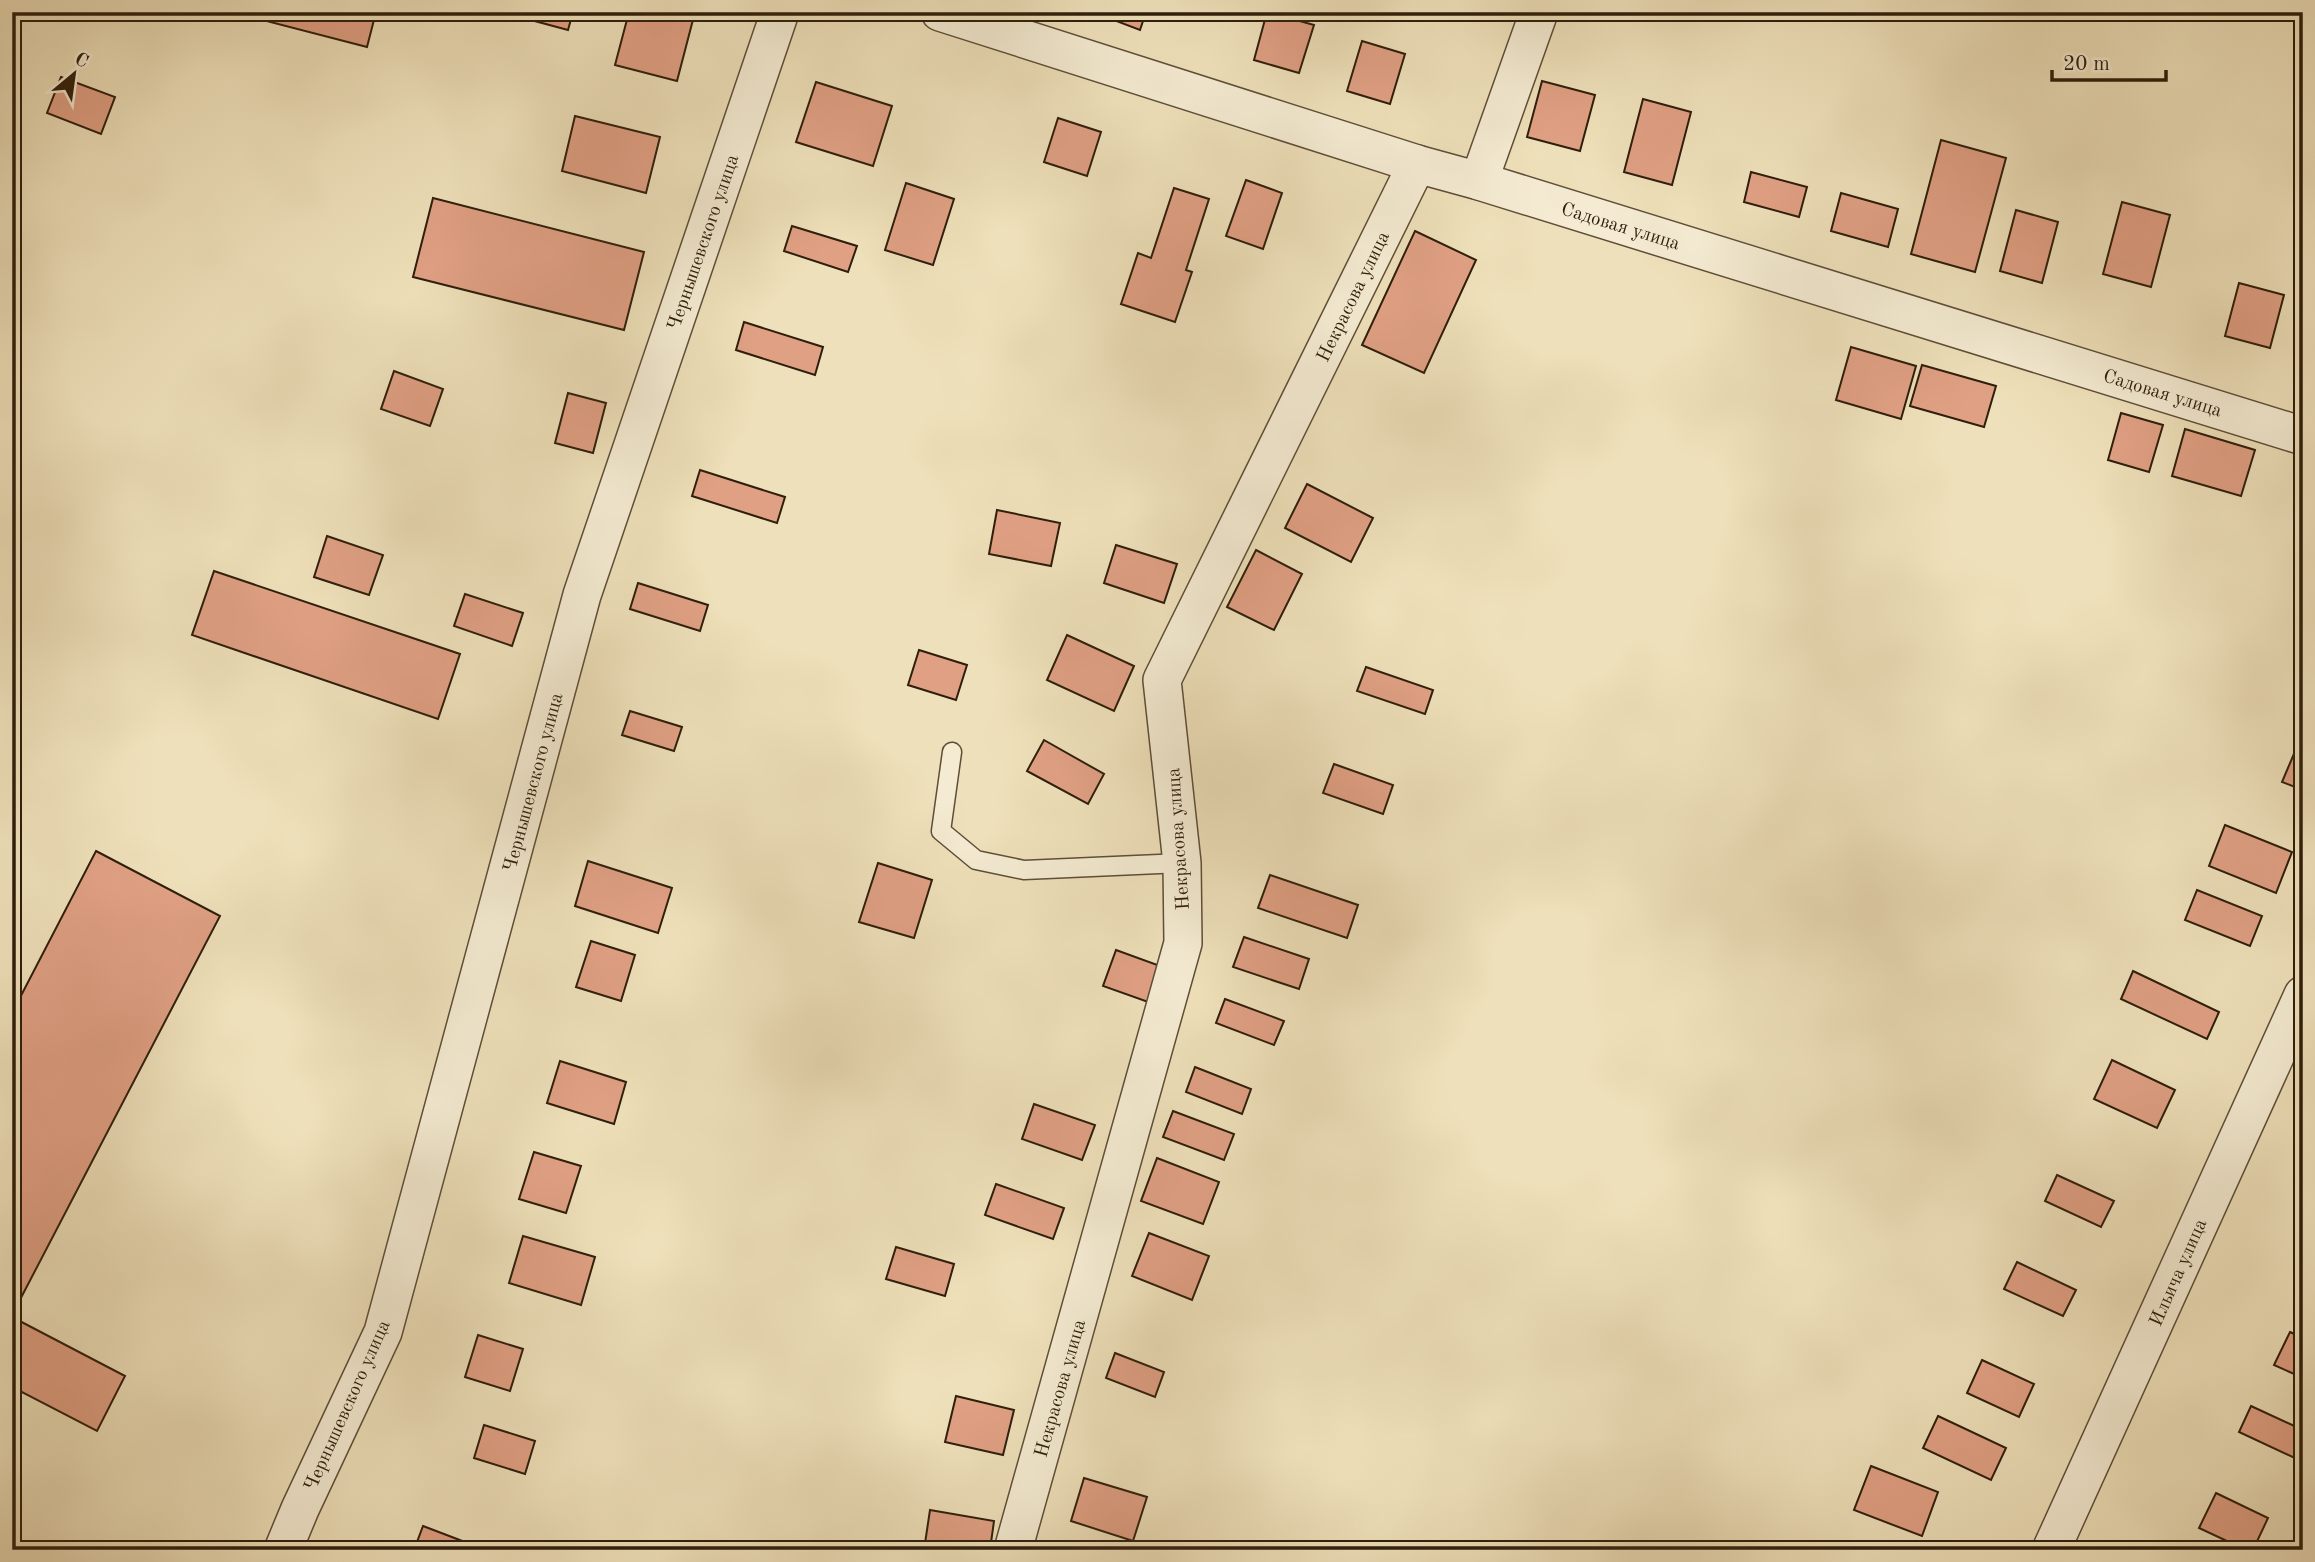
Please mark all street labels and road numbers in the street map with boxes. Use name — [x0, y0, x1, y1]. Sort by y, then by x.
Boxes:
street label: Чернышевского улица — [665, 152, 744, 333]
street label: Садовая улица — [1559, 200, 1683, 255]
street label: Некрасова улица — [1314, 228, 1394, 365]
street label: Садовая улица — [2101, 367, 2225, 422]
street label: Чернышевского улица — [501, 690, 568, 874]
street label: Некрасова улица — [1165, 766, 1194, 911]
street label: Ильича улица — [2147, 1216, 2212, 1329]
street label: Чернышевского улица — [302, 1317, 395, 1494]
street label: Некрасова улица — [1033, 1317, 1090, 1460]

